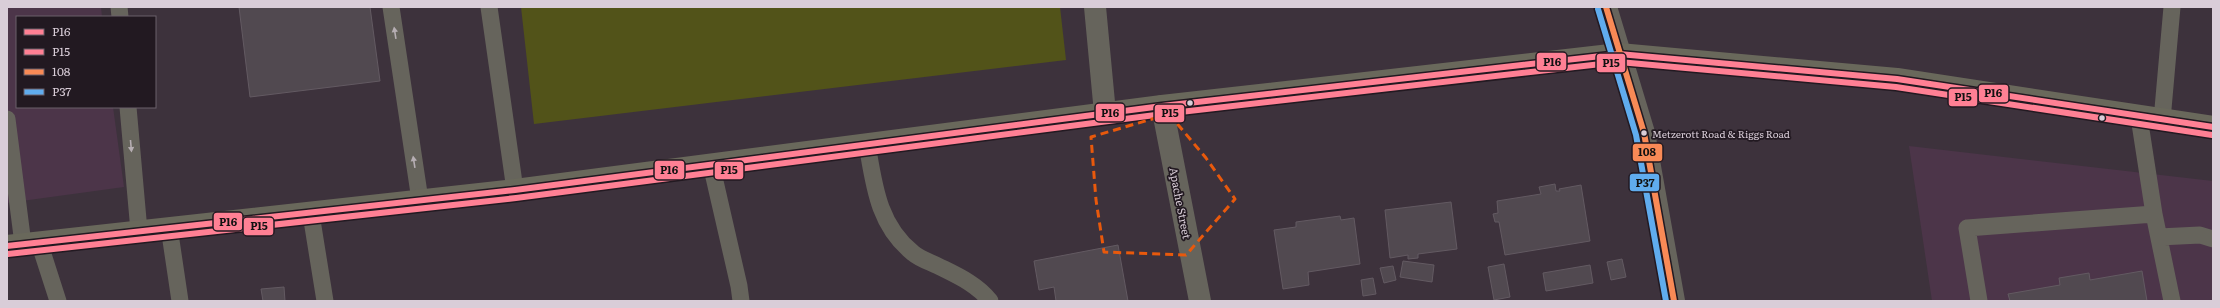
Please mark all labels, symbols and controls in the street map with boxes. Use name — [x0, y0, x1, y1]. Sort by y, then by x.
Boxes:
legend — [16, 16, 156, 108]
text: P16 — [52, 22, 71, 40]
one-way arrow — [391, 27, 397, 39]
text: P15 — [52, 42, 70, 60]
line badge: P16 — [1536, 52, 1567, 71]
text: P16 — [1543, 53, 1562, 69]
line badge: P15 — [1596, 53, 1626, 73]
text: P15 — [1602, 54, 1620, 70]
text: 108 — [52, 62, 71, 80]
text: P37 — [52, 82, 71, 100]
line badge: P16 — [1978, 84, 2009, 103]
text: P16 — [1984, 84, 2003, 100]
line badge: P15 — [1948, 88, 1978, 107]
text: P15 — [1954, 88, 1972, 104]
unlabelled marker — [1185, 98, 1195, 108]
line badge: P16 — [1095, 103, 1125, 122]
text: P16 — [1101, 104, 1120, 120]
line badge: P15 — [1154, 104, 1185, 123]
text: P15 — [1161, 104, 1179, 120]
unlabelled marker — [2097, 113, 2107, 123]
place label: Metzerott Road & Riggs Road — [1652, 126, 1790, 141]
marker: Metzerott Road & Riggs Road — [1639, 128, 1649, 138]
one-way arrow — [128, 140, 134, 152]
line badge: 108 — [1632, 143, 1663, 162]
text: 108 — [1638, 143, 1656, 159]
one-way arrow — [411, 155, 417, 168]
line badge: P16 — [654, 160, 685, 180]
text: P16 — [660, 161, 679, 177]
line badge: P15 — [714, 161, 744, 180]
text: P15 — [720, 161, 738, 177]
street label: Apache Street — [1166, 166, 1196, 241]
line badge: P37 — [1629, 173, 1660, 192]
text: P37 — [1635, 174, 1655, 190]
line badge: P16 — [213, 212, 243, 231]
text: P16 — [219, 213, 238, 229]
line badge: P15 — [243, 217, 274, 236]
text: P15 — [250, 217, 268, 233]

